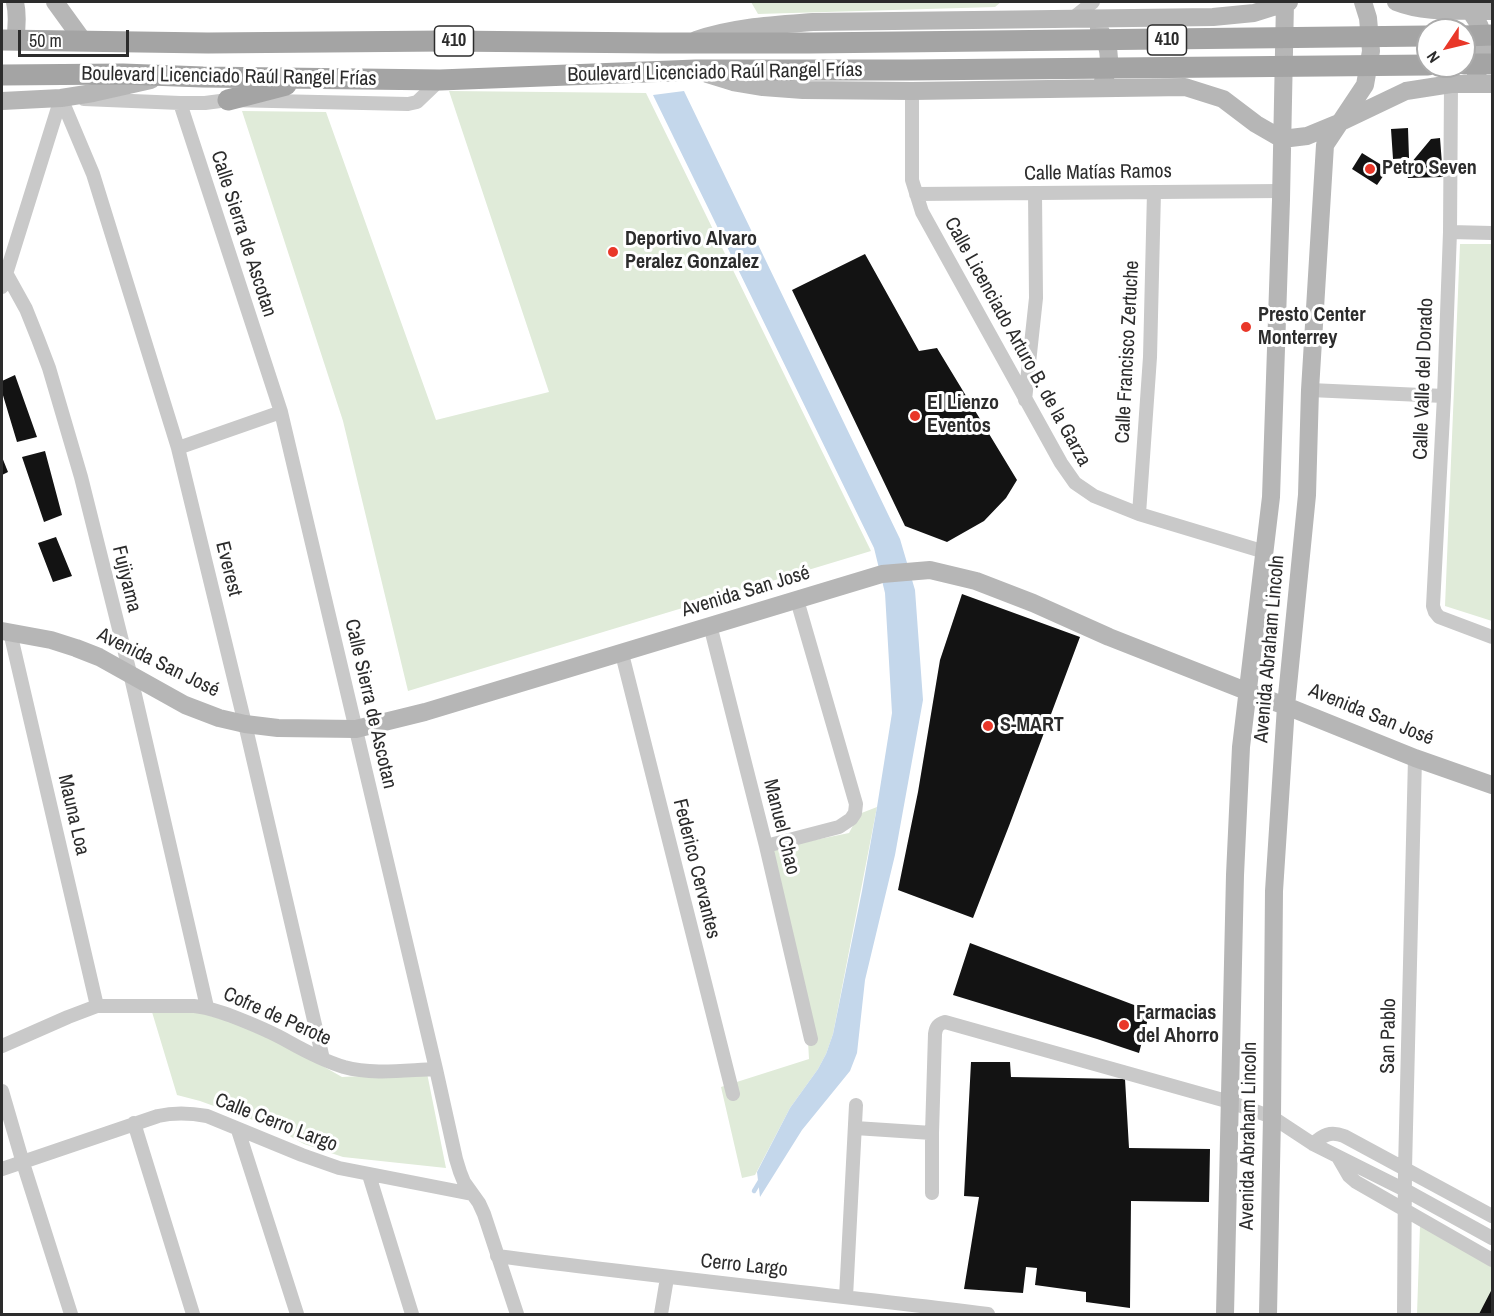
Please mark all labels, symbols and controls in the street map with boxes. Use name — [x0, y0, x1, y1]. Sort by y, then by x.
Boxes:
scale bar — [21, 18, 132, 56]
north arrow — [1416, 18, 1476, 78]
road number: 410 — [1148, 25, 1186, 55]
road number: 410 — [434, 26, 474, 56]
text: 50 m — [29, 28, 62, 53]
text: N — [1421, 47, 1445, 67]
street label: Boulevard Licenciado Raúl Rangel Frías — [567, 58, 863, 88]
street label: Boulevard Licenciado Raúl Rangel Frías — [81, 62, 377, 92]
street label: Calle Sierra de Ascotan — [205, 148, 281, 320]
place label: Petro Seven — [1382, 157, 1477, 181]
street label: Calle Matías Ramos — [1024, 160, 1172, 186]
marker: Petro Seven — [1363, 162, 1377, 176]
street label: Calle Licenciado Arturo B. de la Garza — [938, 213, 1096, 471]
place label: Deportivo Alvaro Peralez Gonzalez — [625, 228, 759, 275]
marker: Deportivo Alvaro Peralez Gonzalez — [606, 245, 620, 259]
street label: Calle Francisco Zertuche — [1111, 260, 1145, 444]
street label: Calle Valle del Dorado — [1409, 298, 1439, 460]
place label: Presto Center Monterrey — [1258, 304, 1366, 351]
marker: Presto Center Monterrey — [1239, 320, 1253, 334]
place label: El Lienzo Eventos — [927, 392, 999, 439]
marker: El Lienzo Eventos — [908, 409, 922, 423]
street label: Everest — [210, 539, 246, 599]
street label: Fujiyama — [106, 543, 146, 615]
street label: Avenida Abraham Lincoln — [1250, 554, 1290, 744]
street label: Avenida San José — [679, 561, 813, 623]
street label: Calle Sierra de Ascotan — [339, 617, 401, 791]
street label: Avenida San José — [93, 623, 223, 703]
street label: Avenida San José — [1305, 679, 1437, 751]
place label: S-MART — [1000, 714, 1064, 738]
marker: S-MART — [981, 719, 995, 733]
street label: Mauna Loa — [52, 772, 94, 858]
street label: Manuel Chao — [758, 777, 804, 877]
street label: Federico Cervantes — [667, 797, 725, 941]
street label: Cofre de Perote — [219, 982, 335, 1052]
street label: San Pablo — [1376, 998, 1402, 1074]
place label: Farmacias del Ahorro — [1136, 1002, 1219, 1049]
marker: Farmacias del Ahorro — [1117, 1018, 1131, 1032]
street label: Avenida Abraham Lincoln — [1235, 1042, 1263, 1230]
street label: Calle Cerro Largo — [211, 1089, 341, 1157]
street label: Cerro Largo — [699, 1249, 789, 1283]

